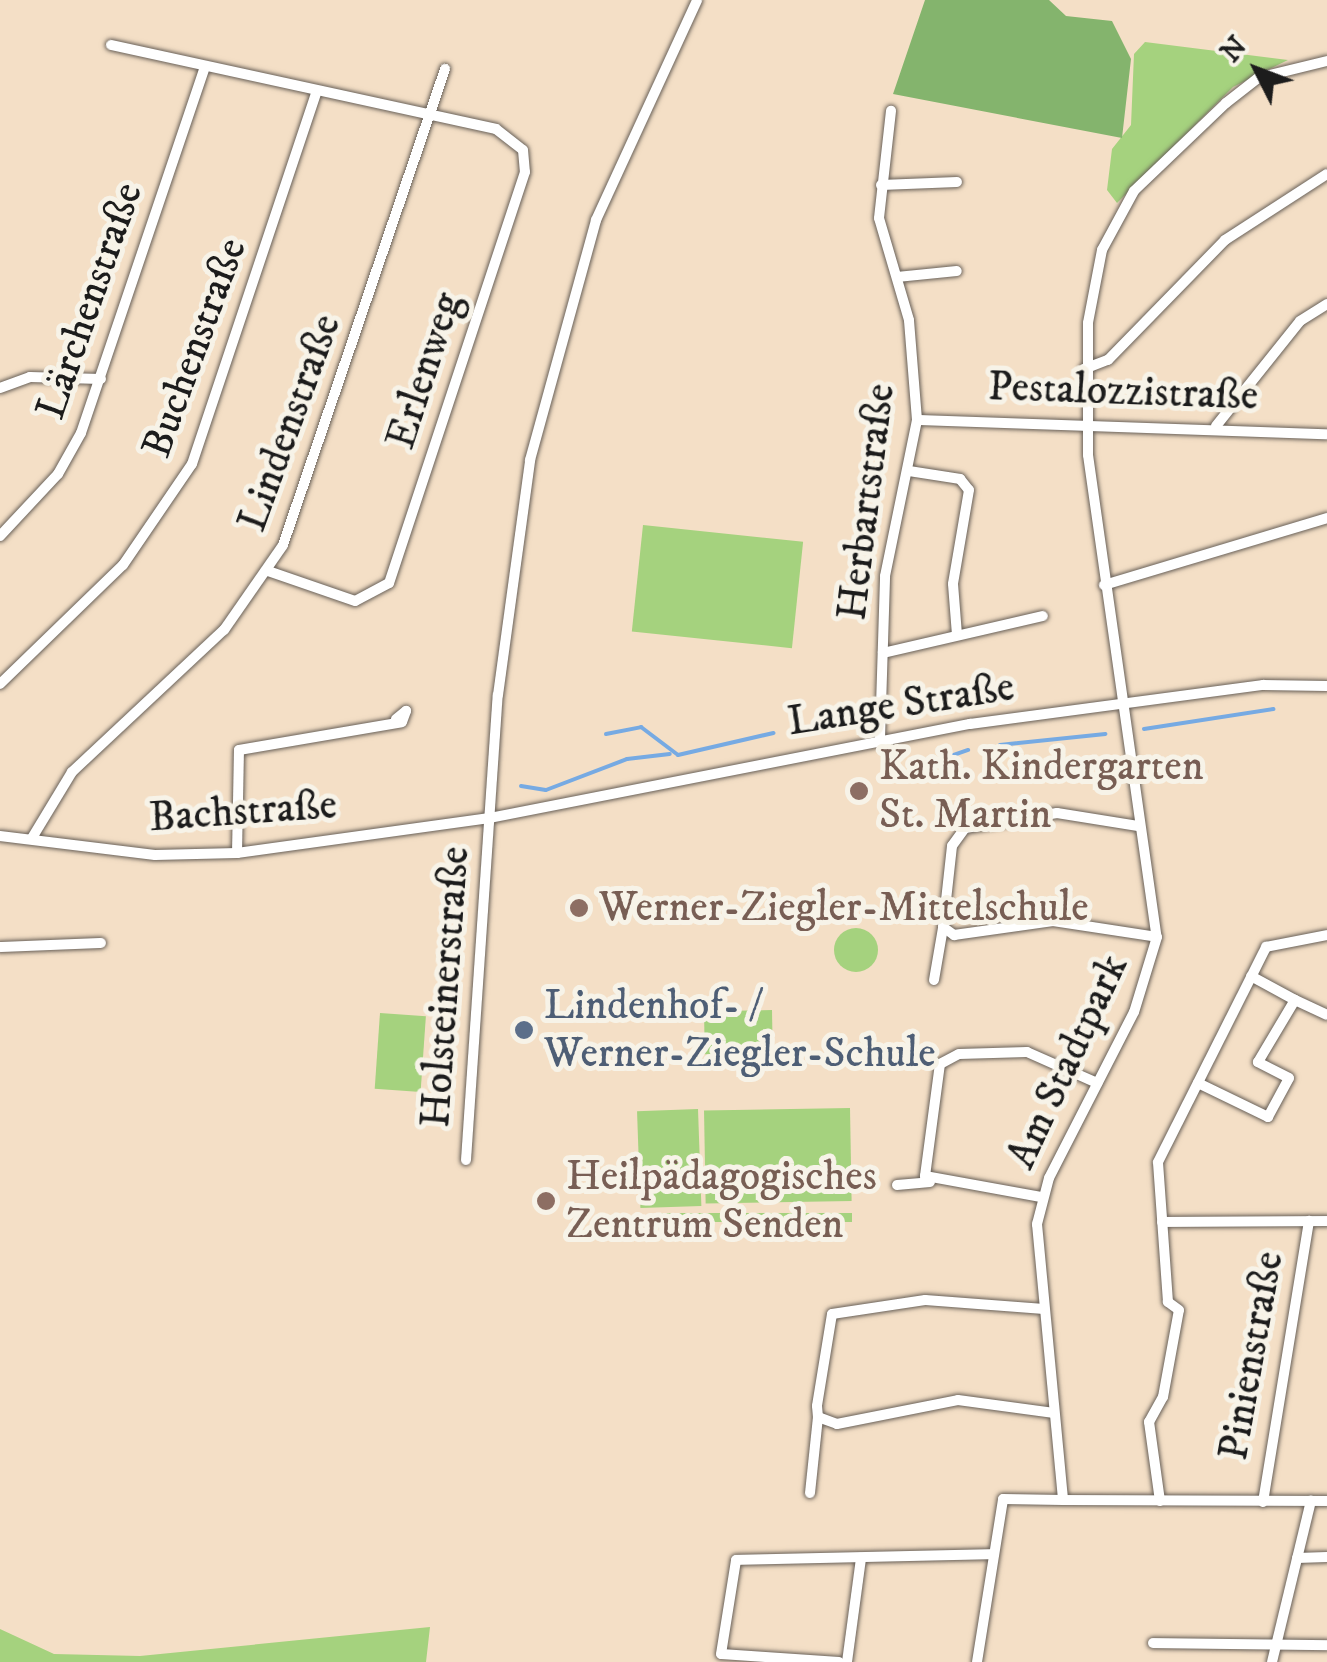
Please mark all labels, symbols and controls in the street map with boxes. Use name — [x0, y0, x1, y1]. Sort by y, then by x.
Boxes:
north arrow — [1207, 20, 1307, 120]
text: N — [1214, 29, 1255, 70]
street label: Lärchenstraße — [26, 176, 154, 426]
street label: Buchenstraße — [132, 231, 258, 465]
street label: Erlenweg — [376, 286, 474, 456]
street label: Lindenstraße — [228, 308, 352, 538]
street label: Pestalozzistraße — [987, 362, 1259, 422]
street label: Herbartstraße — [827, 381, 907, 623]
street label: Lange Straße — [784, 662, 1018, 748]
place label: Kath. Kindergarten St. Martin — [879, 742, 1204, 840]
street label: Bachstraße — [147, 780, 339, 844]
marker: Kath. Kindergarten St. Martin — [848, 780, 870, 802]
street label: Holsteinerstraße — [411, 845, 481, 1129]
place label: Werner-Ziegler-Mittelschule — [599, 883, 1089, 933]
marker: Werner-Ziegler-Mittelschule — [568, 897, 590, 919]
street label: Am Stadtpark — [997, 947, 1139, 1177]
place label: Lindenhof- / Werner-Ziegler-Schule — [544, 981, 936, 1080]
marker: Lindenhof- / Werner-Ziegler-Schule — [513, 1019, 535, 1041]
place label: Heilpädagogisches Zentrum Senden — [566, 1152, 877, 1250]
marker: Heilpädagogisches Zentrum Senden — [535, 1190, 557, 1212]
street label: Pinienstraße — [1209, 1248, 1295, 1464]

